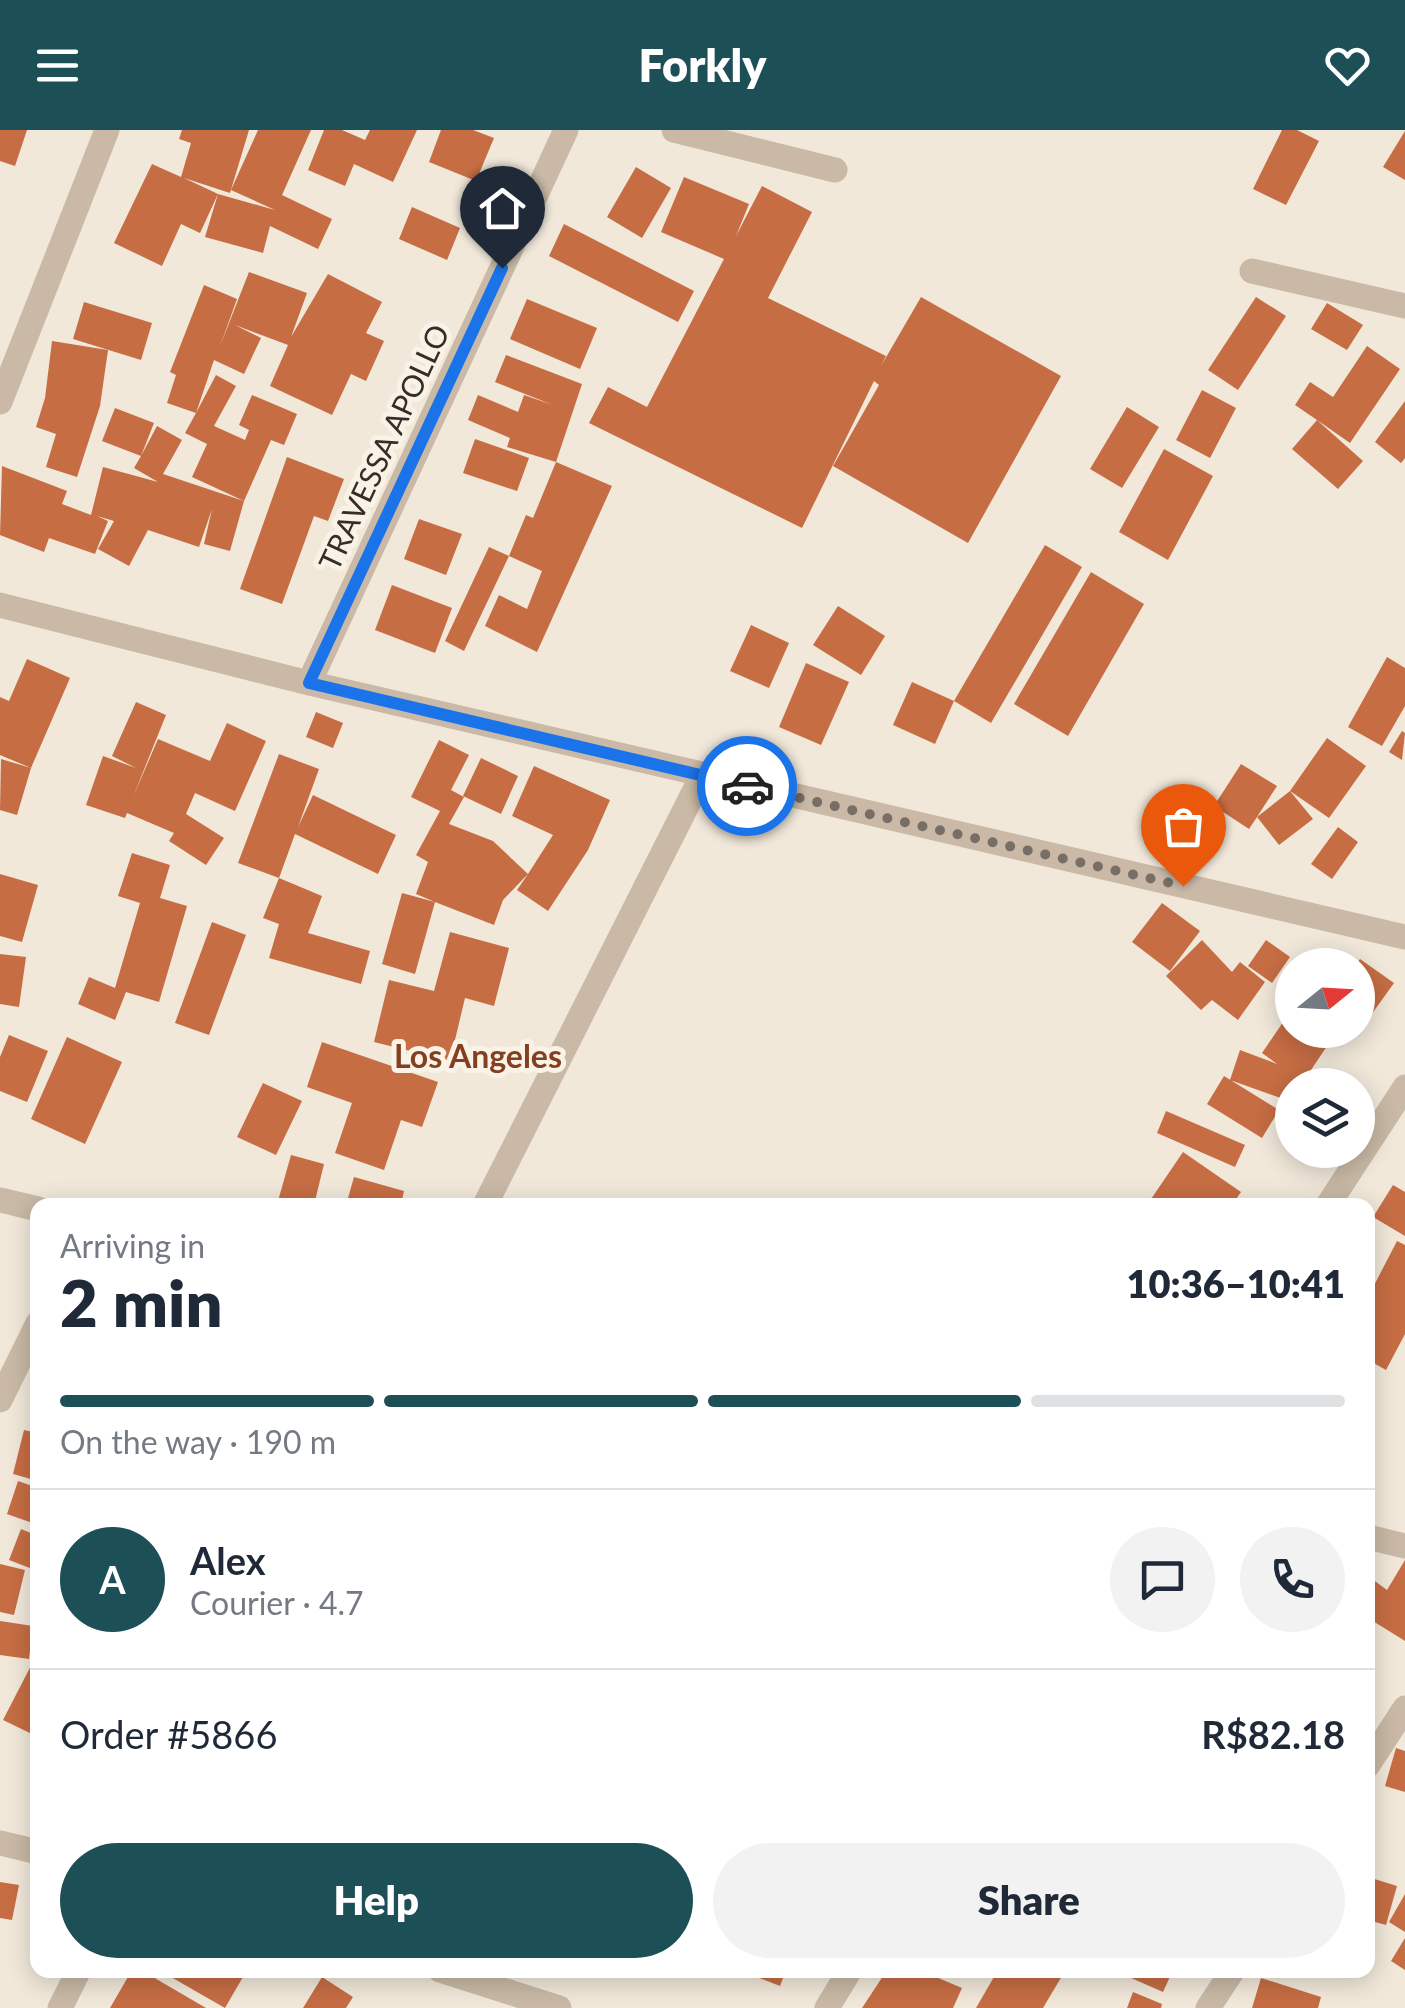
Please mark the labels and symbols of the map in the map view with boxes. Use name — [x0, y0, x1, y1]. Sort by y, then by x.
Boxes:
pin — [460, 166, 545, 269]
street label: TRAVESSA APOLLO — [310, 318, 456, 576]
courier — [697, 736, 797, 836]
pin — [1141, 784, 1226, 887]
north arrow — [1275, 948, 1375, 1048]
district label: Los Angeles — [394, 1036, 562, 1075]

